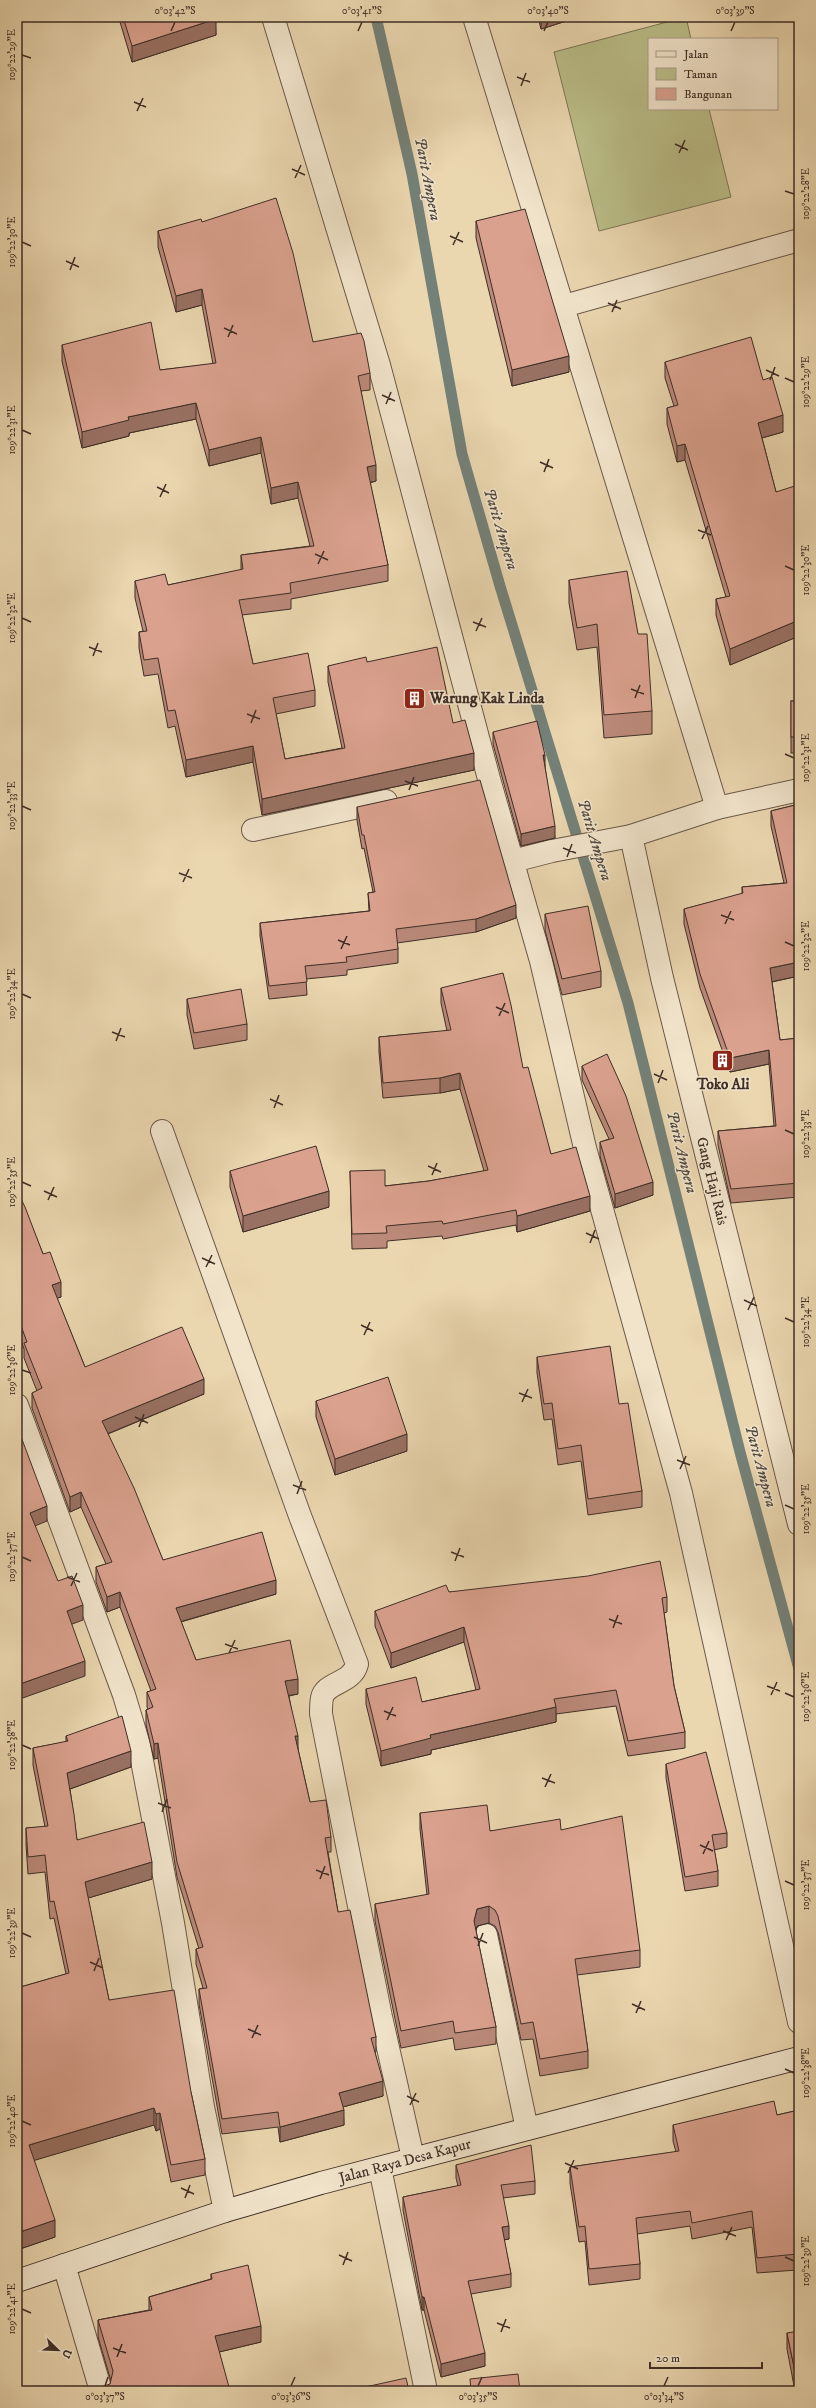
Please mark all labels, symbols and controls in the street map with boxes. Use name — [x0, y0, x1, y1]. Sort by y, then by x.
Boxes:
text: 0°03'42"S — [154, 5, 196, 17]
text: 0°03'41"S — [342, 5, 382, 17]
text: 0°03'40"S — [527, 5, 569, 17]
text: 0°03'39"S — [715, 5, 755, 17]
text: 109°22'29"E — [6, 29, 18, 81]
legend — [648, 38, 778, 110]
text: Jalan — [683, 47, 709, 62]
text: Taman — [684, 67, 718, 82]
text: Bangunan — [684, 87, 733, 102]
water label: Parit Ampera — [410, 136, 446, 222]
text: 109°22'28"E — [800, 168, 812, 220]
text: 109°22'30"E — [6, 217, 18, 267]
text: 109°22'29"E — [800, 356, 812, 408]
text: 109°22'31"E — [6, 405, 18, 455]
water label: Parit Ampera — [479, 486, 523, 572]
text: 109°22'30"E — [800, 545, 812, 595]
text: 109°22'32"E — [6, 593, 18, 643]
building icon: Warung Kak Linda — [402, 685, 428, 711]
place label: Warung Kak Linda — [429, 689, 545, 708]
text: 109°22'31"E — [800, 733, 812, 783]
text: 109°22'33"E — [6, 781, 18, 831]
water label: Parit Ampera — [573, 797, 617, 883]
text: 109°22'32"E — [800, 921, 812, 971]
text: 109°22'34"E — [6, 968, 18, 1020]
building icon: Toko Ali — [710, 1048, 736, 1074]
place label: Toko Ali — [696, 1075, 750, 1094]
water label: Parit Ampera — [662, 1109, 702, 1195]
text: 109°22'33"E — [800, 1109, 812, 1159]
street label: Gang Haji Rais — [692, 1135, 732, 1227]
text: 109°22'35"E — [6, 1157, 18, 1207]
text: 109°22'34"E — [800, 1296, 812, 1348]
text: 109°22'36"E — [6, 1345, 18, 1395]
water label: Parit Ampera — [740, 1423, 782, 1509]
text: 109°22'35"E — [800, 1484, 812, 1534]
text: 109°22'37"E — [6, 1532, 18, 1582]
text: 109°22'36"E — [800, 1672, 812, 1722]
text: 109°22'38"E — [6, 1720, 18, 1770]
text: 109°22'37"E — [800, 1860, 812, 1910]
text: 109°22'39"E — [6, 1908, 18, 1958]
text: 109°22'38"E — [800, 2048, 812, 2098]
text: 109°22'40"E — [6, 2095, 18, 2147]
street label: Jalan Raya Desa Kapur — [335, 2134, 474, 2188]
text: 109°22'39"E — [800, 2236, 812, 2286]
text: 109°22'41"E — [6, 2283, 18, 2335]
north arrow — [38, 2330, 78, 2370]
scale bar — [650, 2344, 762, 2370]
text: U — [58, 2347, 74, 2361]
text: 20 m — [656, 2351, 680, 2366]
text: 0°03'37"S — [85, 2391, 125, 2403]
text: 0°03'36"S — [271, 2391, 311, 2403]
text: 0°03'35"S — [458, 2391, 498, 2403]
text: 0°03'34"S — [644, 2391, 684, 2403]

